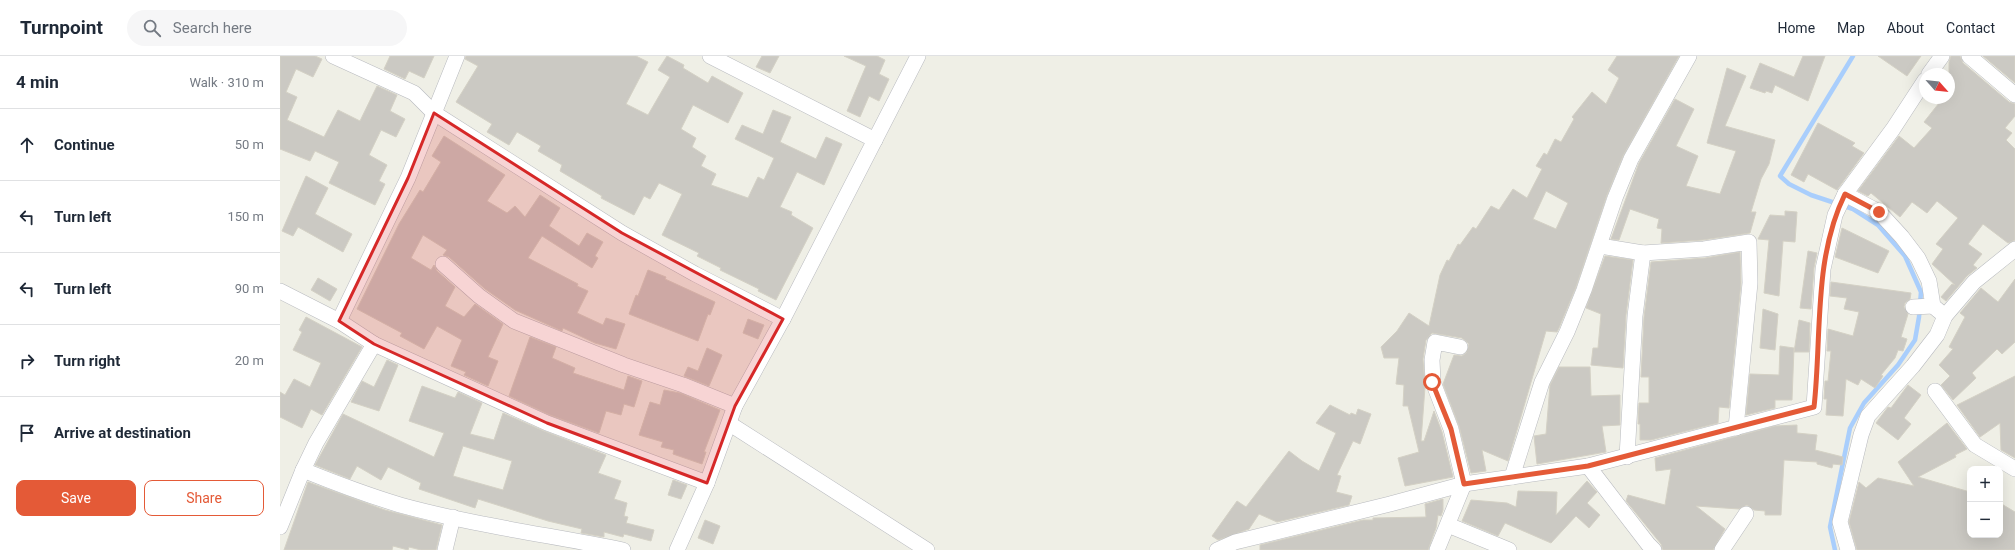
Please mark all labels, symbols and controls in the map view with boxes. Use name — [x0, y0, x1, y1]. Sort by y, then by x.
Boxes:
search box — [127, 10, 407, 46]
text: Turnpoint — [20, 16, 103, 39]
icon: search — [141, 17, 163, 39]
text: Search here — [173, 19, 252, 37]
text: Home — [1777, 20, 1815, 36]
text: Map — [1837, 20, 1865, 36]
text: About — [1887, 20, 1924, 36]
text: Contact — [1946, 20, 1995, 36]
north arrow — [1919, 68, 1955, 104]
text: 4 min — [16, 72, 59, 92]
text: Walk · 310 m — [189, 75, 264, 90]
icon: ahead — [16, 134, 38, 156]
text: Continue — [54, 136, 115, 154]
text: 50 m — [235, 137, 264, 152]
route end — [1870, 203, 1888, 221]
icon: left — [16, 206, 38, 228]
text: Turn left — [54, 208, 111, 226]
text: 150 m — [227, 209, 264, 224]
icon: left — [16, 278, 38, 300]
text: Turn left — [54, 280, 111, 298]
text: 90 m — [235, 281, 264, 296]
icon: right — [16, 350, 38, 372]
text: Turn right — [54, 352, 120, 370]
text: 20 m — [235, 353, 264, 368]
route start — [1423, 373, 1441, 391]
icon: arrive — [16, 422, 38, 444]
text: Arrive at destination — [54, 424, 191, 442]
map controls — [1967, 466, 2003, 538]
button: + — [1967, 466, 2003, 502]
button: Save — [16, 480, 136, 516]
button: Share — [144, 480, 264, 516]
button: − — [1967, 502, 2003, 538]

